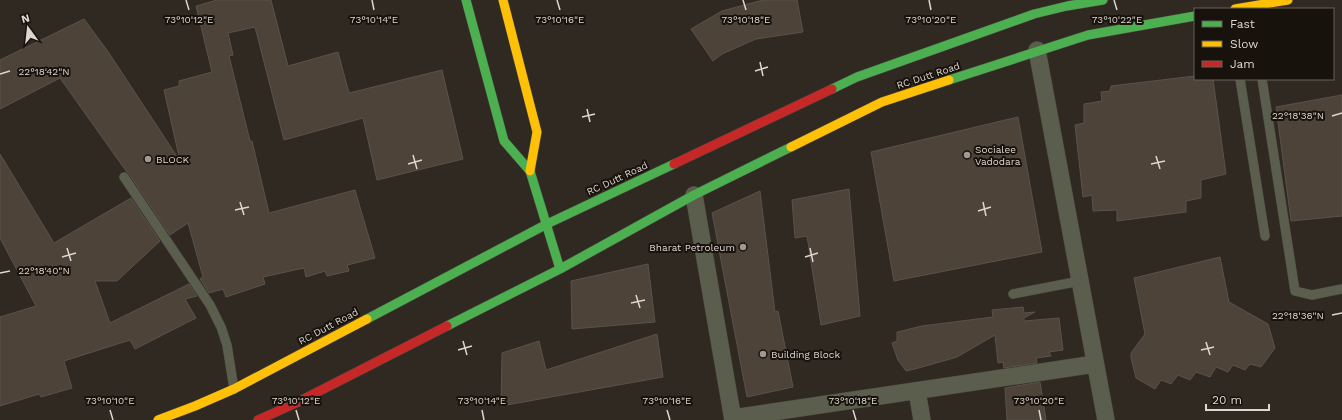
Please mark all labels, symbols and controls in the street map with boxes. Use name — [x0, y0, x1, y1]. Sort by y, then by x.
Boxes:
north arrow — [8, 8, 48, 48]
legend — [1194, 8, 1334, 80]
text: N — [20, 11, 31, 26]
text: 73°10'12"E — [165, 14, 213, 25]
text: 73°10'14"E — [350, 14, 398, 25]
text: 73°10'16"E — [536, 14, 584, 25]
text: 73°10'18"E — [722, 14, 770, 25]
text: 73°10'20"E — [906, 14, 956, 25]
text: 73°10'22"E — [1092, 14, 1142, 25]
text: Fast — [1230, 17, 1255, 31]
text: Slow — [1230, 37, 1258, 51]
text: Jam — [1230, 57, 1255, 71]
street label: RC Dutt Road — [895, 60, 961, 91]
text: 22°18'42"N — [18, 66, 70, 77]
text: 22°18'38"N — [1272, 110, 1324, 121]
place label: Socialee Vadodara — [975, 144, 1021, 167]
marker: Socialee Vadodara — [962, 150, 972, 160]
marker: BLOCK — [143, 154, 153, 164]
place label: BLOCK — [156, 154, 190, 165]
street label: RC Dutt Road — [585, 160, 649, 197]
place label: Bharat Petroleum — [649, 242, 735, 253]
marker: Bharat Petroleum — [738, 242, 748, 252]
text: 22°18'40"N — [18, 265, 70, 276]
street label: RC Dutt Road — [297, 306, 360, 347]
text: 22°18'36"N — [1272, 310, 1324, 321]
marker: Building Block — [758, 349, 768, 359]
place label: Building Block — [771, 349, 840, 360]
scale bar — [1206, 386, 1269, 412]
text: 20 m — [1212, 393, 1242, 407]
text: 73°10'10"E — [85, 395, 135, 406]
text: 73°10'12"E — [272, 395, 320, 406]
text: 73°10'14"E — [458, 395, 506, 406]
text: 73°10'16"E — [643, 395, 691, 406]
text: 73°10'18"E — [829, 395, 877, 406]
text: 73°10'20"E — [1014, 395, 1064, 406]

